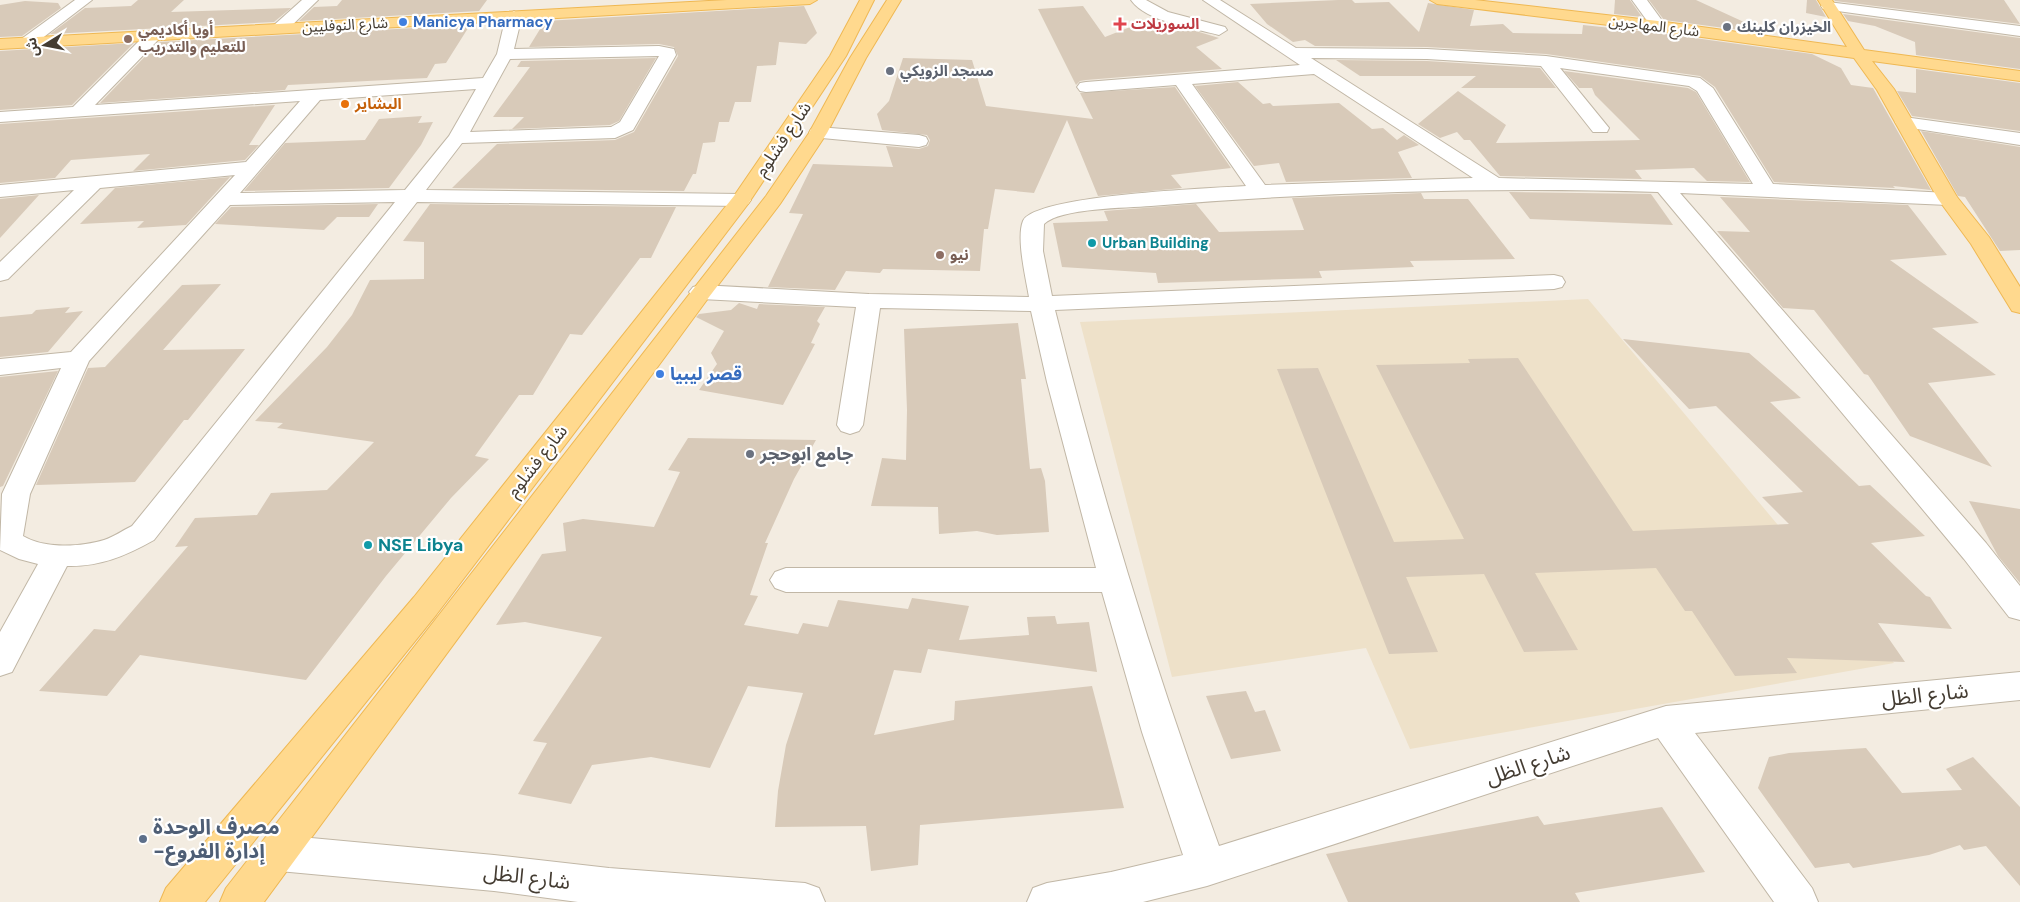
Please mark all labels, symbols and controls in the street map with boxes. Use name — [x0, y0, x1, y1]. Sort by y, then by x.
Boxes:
street label: شارع المهاجرين — [1607, 11, 1701, 43]
place label: Manicya Pharmacy — [413, 12, 553, 32]
street label: شارع النوفليين — [301, 13, 389, 39]
place label: السوريلات — [1131, 14, 1199, 34]
marker: Manicya Pharmacy — [397, 16, 409, 28]
marker: السوريلات — [1113, 17, 1127, 31]
place label: الخيزران كلينك — [1737, 17, 1831, 37]
north arrow — [20, 20, 70, 70]
place label: أويا أكاديمي للتعليم والتدريب — [138, 20, 246, 58]
marker: الخيزران كلينك — [1721, 21, 1733, 33]
marker: أويا أكاديمي للتعليم والتدريب — [122, 33, 134, 45]
text: ش — [22, 36, 43, 58]
place label: مسجد الزويكي — [900, 61, 994, 82]
marker: مسجد الزويكي — [884, 65, 896, 77]
place label: البشاير — [354, 94, 402, 114]
street label: شارع فشلوم — [749, 97, 819, 182]
marker: البشاير — [339, 98, 351, 110]
place label: Urban Building — [1102, 233, 1209, 253]
marker: Urban Building — [1086, 237, 1098, 249]
place label: نيو — [950, 245, 969, 265]
marker: نيو — [934, 249, 946, 261]
place label: قصر ليبيا — [670, 362, 742, 386]
marker: قصر ليبيا — [654, 368, 666, 380]
street label: شارع فشلوم — [501, 420, 574, 503]
place label: جامع ابوحجر — [759, 442, 853, 467]
marker: جامع ابوحجر — [744, 448, 756, 460]
place label: NSE Libya — [378, 533, 463, 557]
marker: NSE Libya — [362, 539, 374, 551]
street label: شارع الظل — [1880, 677, 1970, 714]
street label: شارع الظل — [1482, 738, 1574, 793]
place label: مصرف الوحدة -إدارة الفروع — [153, 813, 280, 866]
marker: مصرف الوحدة -إدارة الفروع — [137, 833, 149, 845]
street label: شارع الظل — [482, 858, 572, 897]

